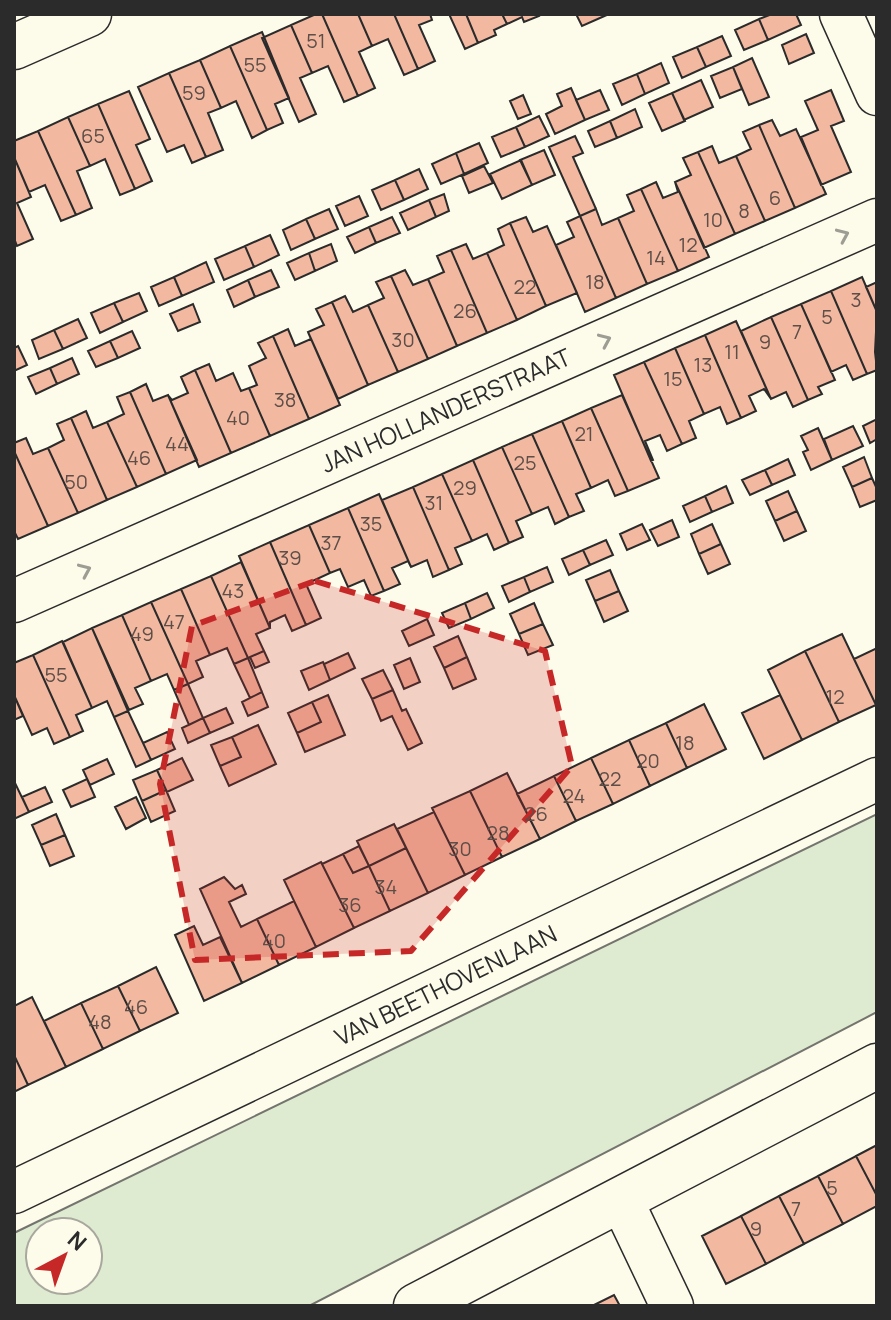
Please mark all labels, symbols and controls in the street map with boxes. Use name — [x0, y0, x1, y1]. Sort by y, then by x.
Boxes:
house number: 51 — [306, 27, 326, 54]
house number: 55 — [243, 51, 267, 78]
house number: 59 — [182, 79, 206, 106]
house number: 65 — [81, 122, 105, 149]
house number: 6 — [769, 184, 781, 211]
house number: 8 — [738, 197, 750, 224]
house number: 10 — [703, 206, 723, 233]
one-way arrow — [835, 229, 849, 245]
house number: 12 — [678, 231, 698, 258]
house number: 14 — [646, 244, 666, 271]
house number: 18 — [585, 268, 605, 295]
house number: 22 — [514, 273, 536, 300]
house number: 3 — [850, 286, 862, 313]
house number: 26 — [453, 297, 477, 324]
house number: 5 — [821, 303, 833, 330]
house number: 7 — [792, 318, 802, 345]
house number: 30 — [391, 326, 415, 353]
house number: 9 — [759, 328, 771, 355]
one-way arrow — [597, 334, 611, 350]
house number: 11 — [724, 338, 740, 365]
street label: JAN HOLLANDERSTRAAT — [315, 339, 576, 480]
house number: 13 — [694, 351, 712, 378]
house number: 15 — [663, 365, 683, 392]
house number: 38 — [274, 386, 296, 413]
house number: 40 — [226, 404, 250, 431]
house number: 21 — [574, 420, 594, 447]
house number: 44 — [165, 430, 189, 457]
house number: 46 — [127, 444, 151, 471]
house number: 25 — [514, 449, 536, 476]
house number: 50 — [64, 468, 88, 495]
house number: 29 — [453, 474, 477, 501]
house number: 31 — [425, 489, 443, 516]
house number: 35 — [360, 510, 382, 537]
house number: 37 — [320, 529, 342, 556]
house number: 39 — [278, 544, 302, 571]
one-way arrow — [77, 563, 92, 579]
house number: 43 — [222, 577, 244, 604]
house number: 47 — [163, 608, 185, 635]
house number: 49 — [130, 620, 154, 647]
house number: 55 — [44, 661, 68, 688]
house number: 12 — [825, 683, 845, 710]
house number: 18 — [675, 729, 695, 756]
house number: 20 — [636, 747, 660, 774]
house number: 22 — [599, 765, 621, 792]
house number: 24 — [563, 782, 585, 809]
house number: 26 — [524, 800, 548, 827]
house number: 28 — [486, 819, 510, 846]
house number: 30 — [448, 835, 472, 862]
house number: 34 — [375, 873, 397, 900]
house number: 36 — [338, 891, 362, 918]
street label: VAN BEETHOVENLAAN — [329, 917, 562, 1053]
house number: 40 — [262, 927, 286, 954]
house number: 46 — [124, 993, 148, 1020]
house number: 48 — [88, 1008, 112, 1035]
house number: 5 — [826, 1174, 838, 1201]
house number: 7 — [791, 1195, 801, 1222]
house number: 9 — [750, 1215, 762, 1242]
north arrow — [24, 1216, 104, 1296]
text: N — [61, 1224, 93, 1257]

